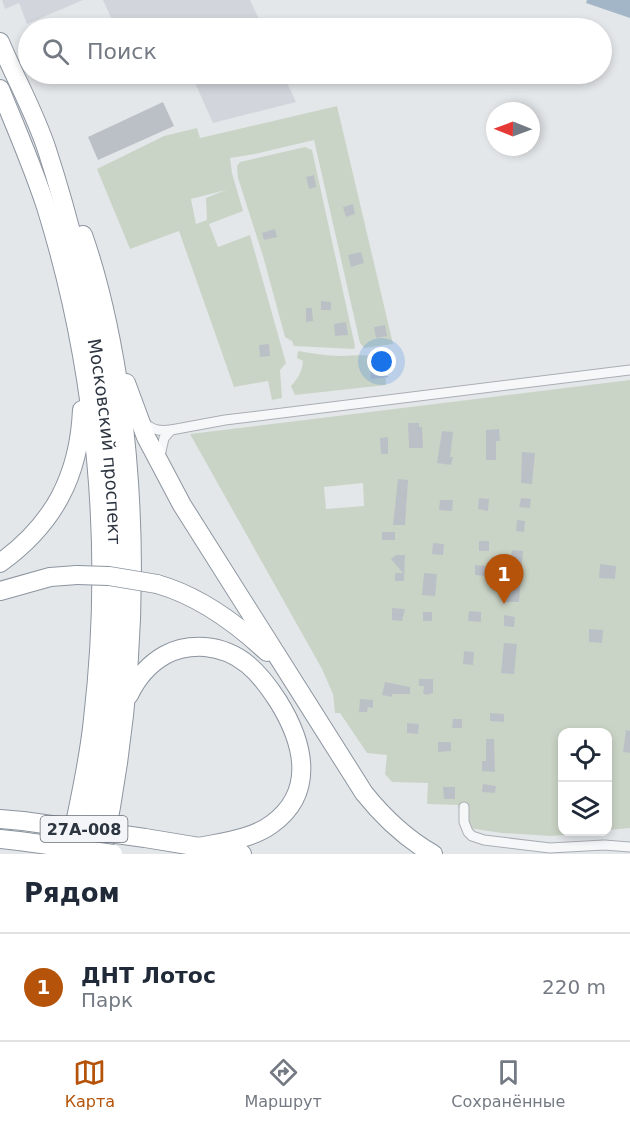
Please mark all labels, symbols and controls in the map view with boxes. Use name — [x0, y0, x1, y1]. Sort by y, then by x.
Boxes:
search box — [18, 18, 612, 84]
icon: search — [39, 35, 72, 68]
text: Поиск — [87, 39, 157, 64]
north arrow — [486, 102, 540, 156]
street label: Московский проспект — [84, 337, 126, 545]
your location — [367, 347, 396, 376]
pin: 1 — [484, 554, 524, 604]
map controls — [558, 728, 612, 836]
button: locate — [558, 728, 612, 782]
button: layers — [558, 782, 612, 836]
road number: 27А-008 — [40, 816, 128, 842]
text: Рядом — [24, 878, 120, 908]
text: ДНТ Лотос — [81, 963, 216, 988]
text: 1 — [37, 975, 50, 999]
text: 220 m — [542, 975, 606, 999]
text: Парк — [81, 988, 133, 1012]
tab: Карта — [65, 1056, 115, 1111]
tab: Маршрут — [244, 1056, 322, 1111]
tab: Сохранённые — [451, 1056, 565, 1111]

